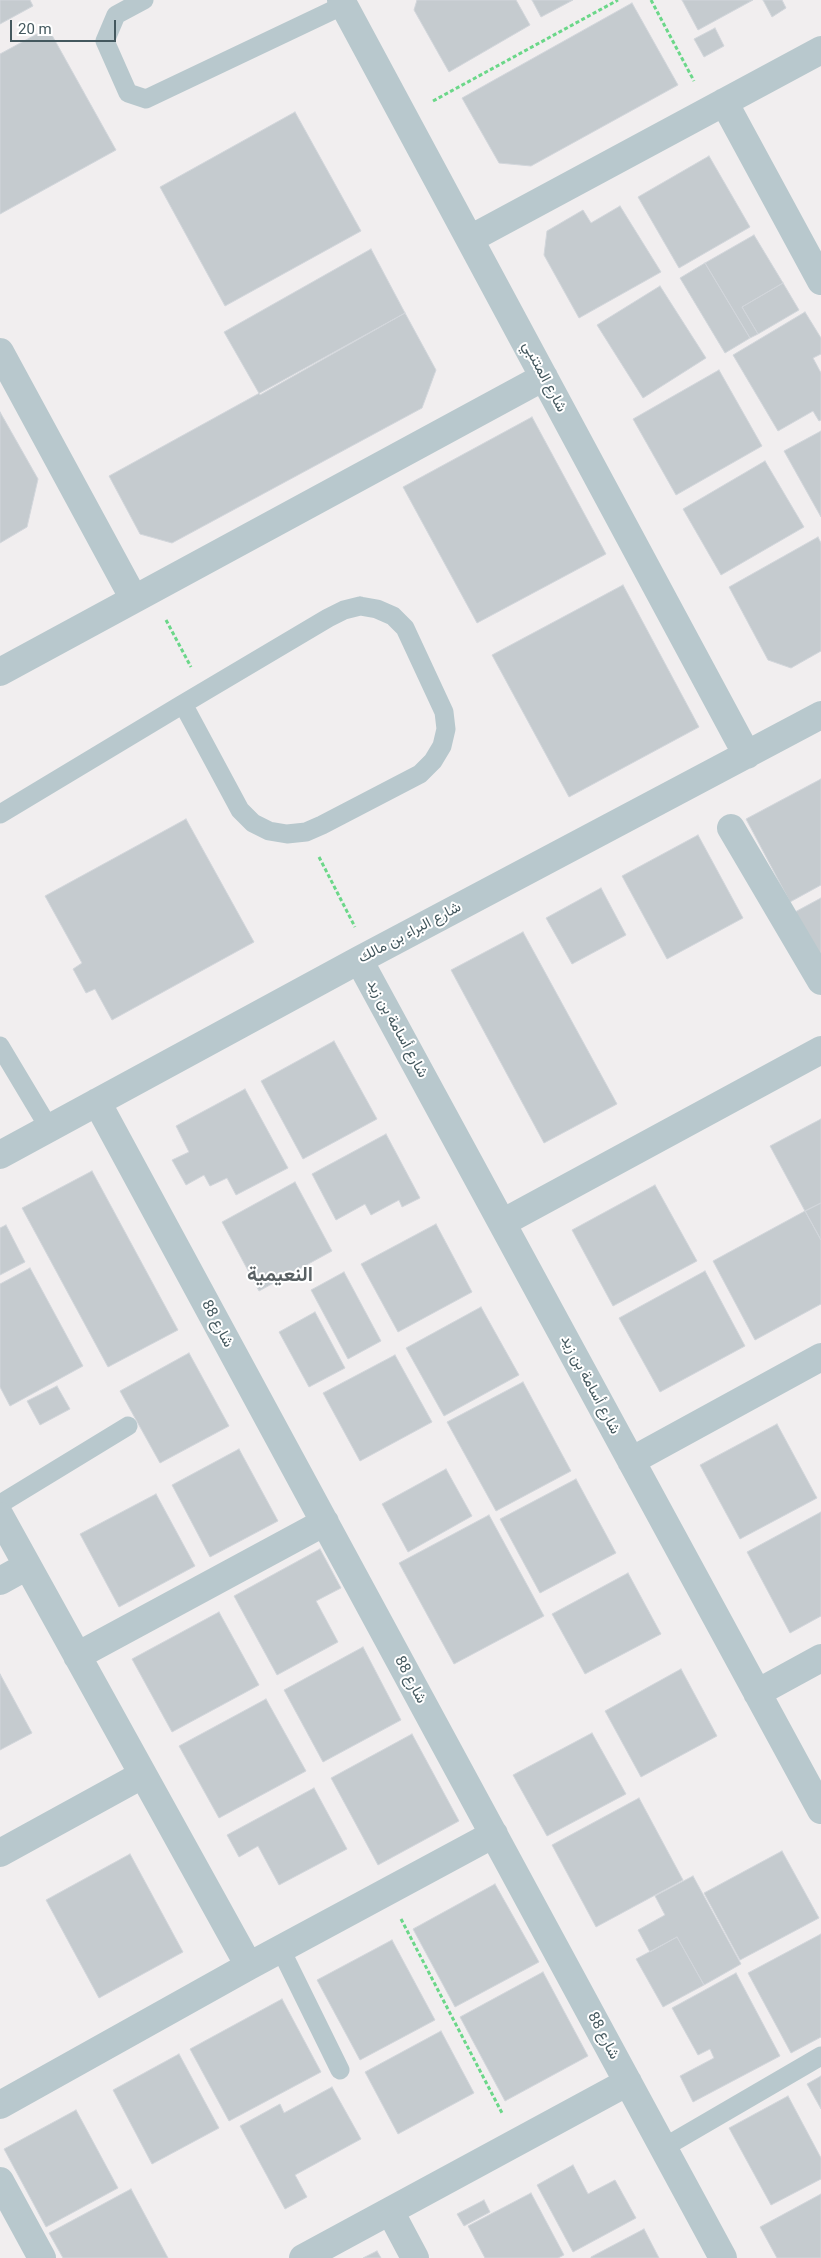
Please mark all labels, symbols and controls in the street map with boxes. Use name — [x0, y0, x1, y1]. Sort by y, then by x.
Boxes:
scale bar — [12, 10, 119, 42]
text: 20 m — [18, 20, 52, 38]
street label: شارع المتنبي — [518, 339, 570, 415]
street label: شارع البراء بن مالك — [356, 898, 464, 968]
street label: شارع أسامة بن زيد — [363, 977, 431, 1081]
district label: النعيمية — [247, 1264, 313, 1288]
street label: شارع 88 — [197, 1297, 237, 1351]
street label: شارع أسامة بن زيد — [556, 1332, 624, 1438]
street label: شارع 88 — [390, 1653, 430, 1707]
street label: شارع 88 — [583, 2009, 623, 2063]

